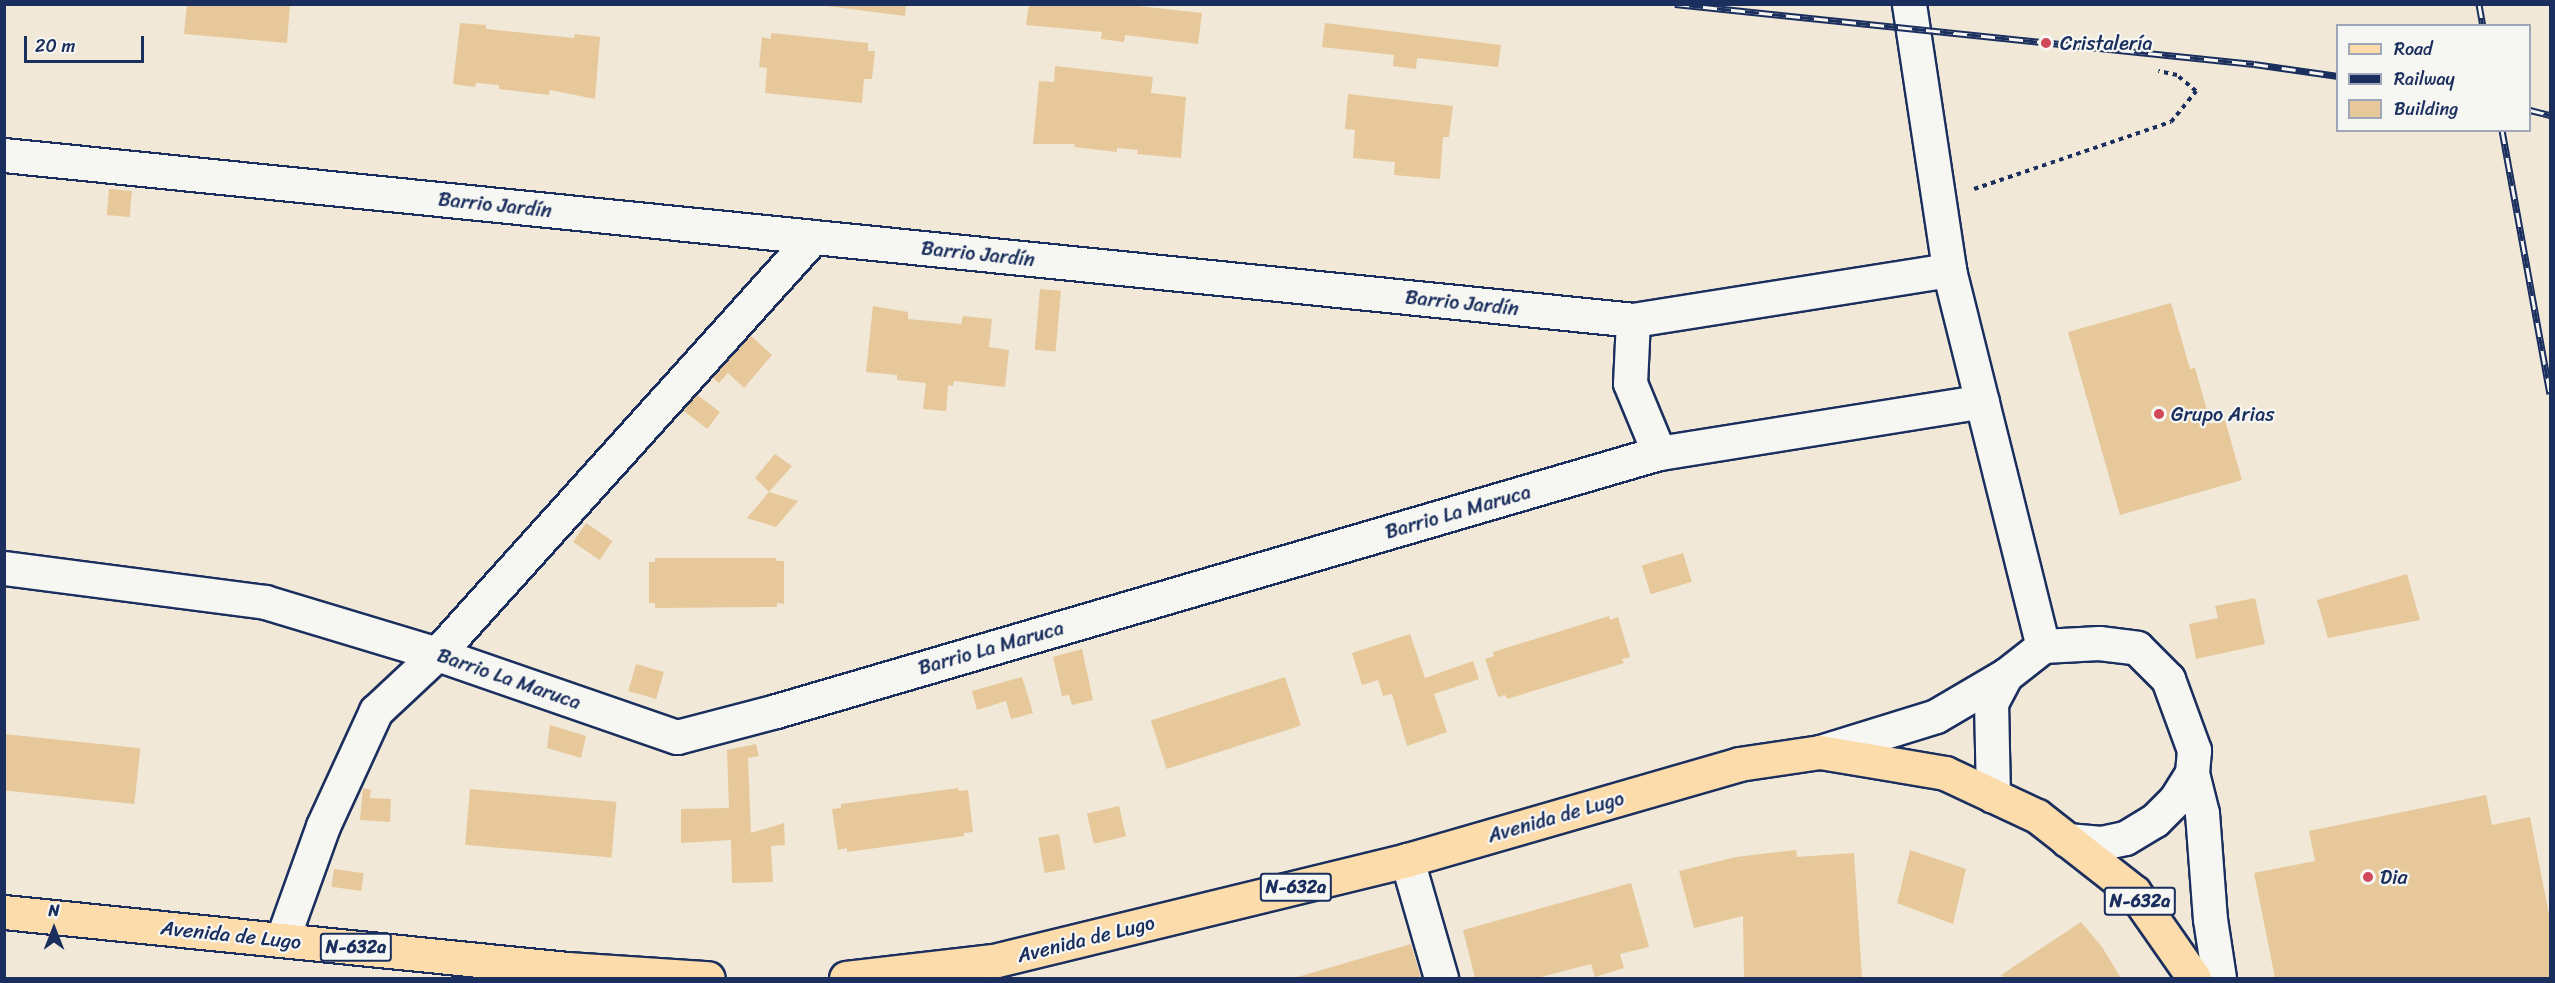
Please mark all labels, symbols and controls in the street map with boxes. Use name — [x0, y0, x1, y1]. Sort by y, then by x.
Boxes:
scale bar — [27, 24, 147, 62]
legend — [2336, 24, 2531, 132]
text: 20 m — [35, 30, 75, 62]
place label: Cristalería — [2060, 31, 2153, 55]
text: Road — [2394, 33, 2433, 65]
marker: Cristalería — [2037, 34, 2055, 52]
text: Railway — [2394, 63, 2455, 95]
text: Building — [2394, 93, 2458, 125]
street label: Barrio Jardín — [437, 187, 553, 223]
street label: Barrio Jardín — [920, 236, 1036, 272]
street label: Barrio Jardín — [1404, 285, 1520, 321]
place label: Grupo Arias — [2171, 402, 2274, 426]
marker: Grupo Arias — [2152, 407, 2166, 421]
street label: Barrio La Maruca — [1383, 480, 1533, 544]
street label: Barrio La Maruca — [916, 616, 1066, 680]
street label: Barrio La Maruca — [434, 643, 584, 715]
street label: Avenida de Lugo — [1485, 786, 1627, 848]
place label: Dia — [2380, 865, 2408, 889]
marker: Dia — [2361, 870, 2375, 884]
road number: N-632a — [1258, 872, 1334, 902]
road number: N-632a — [2102, 886, 2178, 916]
text: N — [48, 896, 60, 925]
north arrow — [24, 899, 84, 959]
street label: Avenida de Lugo — [1015, 910, 1157, 968]
street label: Avenida de Lugo — [160, 916, 302, 954]
road number: N-632a — [318, 932, 394, 962]

